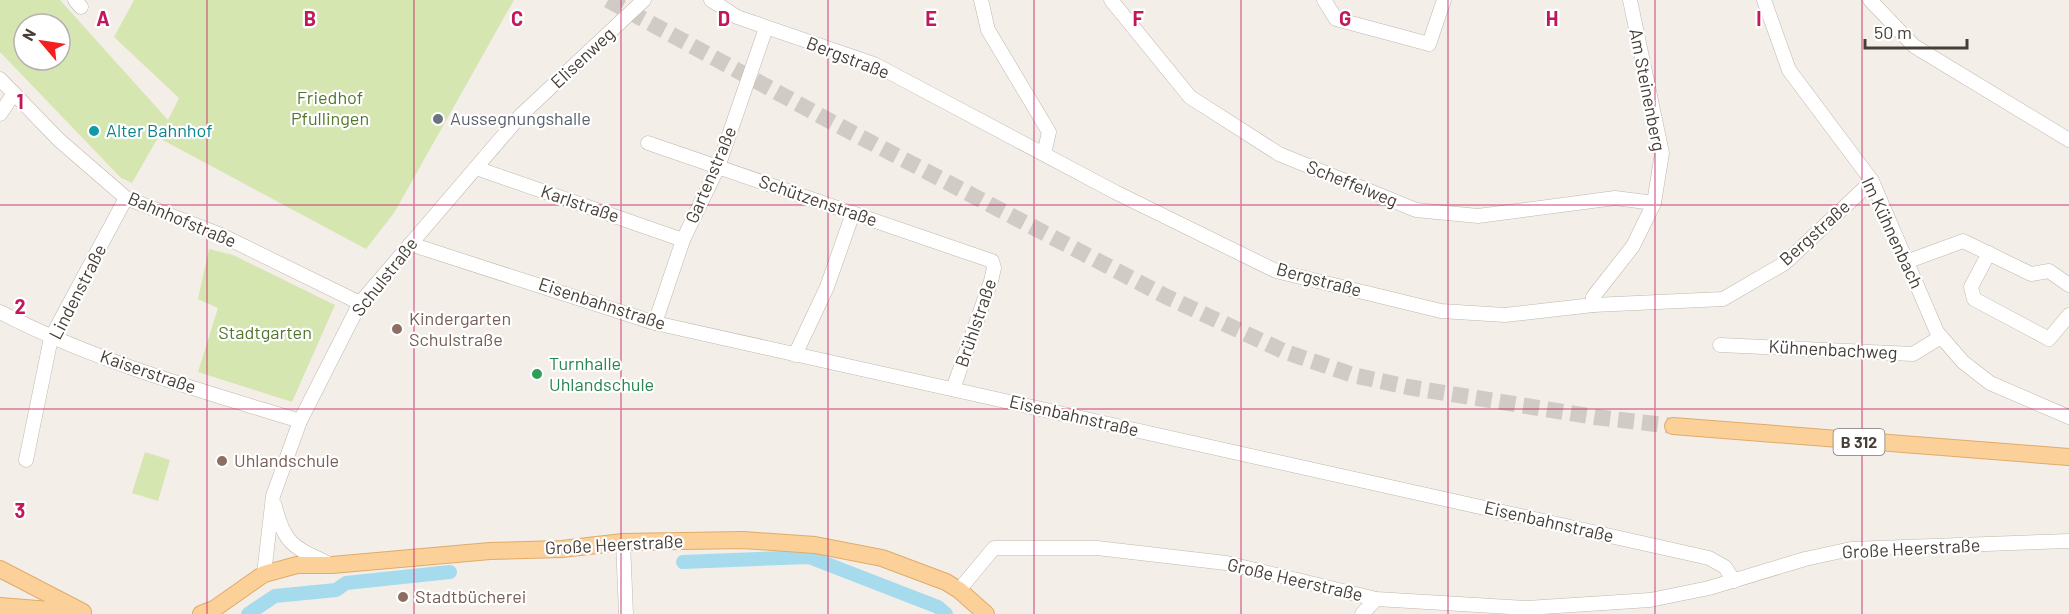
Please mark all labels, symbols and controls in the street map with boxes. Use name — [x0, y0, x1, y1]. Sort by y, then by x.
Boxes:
text: A — [96, 6, 110, 30]
text: B — [304, 6, 316, 30]
text: C — [511, 6, 523, 30]
text: D — [718, 6, 730, 30]
text: E — [925, 6, 937, 30]
text: F — [1132, 6, 1144, 30]
text: G — [1339, 6, 1351, 30]
text: H — [1546, 6, 1558, 30]
text: I — [1756, 6, 1762, 30]
north arrow — [12, 12, 72, 72]
scale bar — [1865, 12, 1967, 50]
text: 50 m — [1874, 21, 1912, 43]
street label: Elisenweg — [546, 22, 619, 92]
text: N — [18, 25, 39, 44]
street label: Am Steinenberg — [1625, 27, 1671, 153]
street label: Bergstraße — [804, 31, 893, 83]
park label: Friedhof Pfullingen — [291, 86, 369, 129]
text: 1 — [16, 89, 24, 113]
place label: Aussegnungshalle — [450, 107, 591, 129]
marker: Aussegnungshalle — [431, 112, 445, 126]
place label: Alter Bahnhof — [106, 119, 213, 141]
street label: Gartenstraße — [680, 123, 740, 226]
marker: Alter Bahnhof — [87, 124, 101, 138]
street label: Scheffelweg — [1304, 155, 1401, 211]
street label: Schützenstraße — [756, 170, 880, 231]
street label: Im Kühnenbach — [1857, 173, 1928, 292]
street label: Karlstraße — [538, 179, 622, 227]
street label: Bahnhofstraße — [125, 186, 240, 252]
street label: Bergstraße — [1775, 195, 1854, 270]
street label: Schulstraße — [347, 233, 422, 320]
street label: Lindenstraße — [44, 240, 111, 343]
street label: Bergstraße — [1274, 257, 1364, 301]
street label: Eisenbahnstraße — [536, 272, 669, 334]
street label: Brühlstraße — [950, 276, 1000, 370]
text: 2 — [14, 294, 26, 318]
place label: Kindergarten Schulstraße — [409, 307, 511, 350]
park label: Stadtgarten — [218, 321, 312, 343]
marker: Kindergarten Schulstraße — [390, 322, 404, 336]
street label: Kühnenbachweg — [1768, 335, 1898, 363]
street label: Kaiserstraße — [97, 344, 199, 398]
place label: Turnhalle Uhlandschule — [549, 352, 654, 395]
marker: Turnhalle Uhlandschule — [530, 367, 544, 381]
street label: Eisenbahnstraße — [1007, 389, 1141, 441]
road number: B 312 — [1834, 429, 1884, 455]
place label: Uhlandschule — [234, 449, 339, 471]
marker: Uhlandschule — [215, 454, 229, 468]
street label: Eisenbahnstraße — [1482, 495, 1616, 547]
text: 3 — [15, 498, 25, 522]
street label: Große Heerstraße — [544, 529, 684, 559]
street label: Große Heerstraße — [1841, 533, 1981, 563]
street label: Große Heerstraße — [1225, 553, 1365, 605]
place label: Stadtbücherei — [415, 585, 526, 607]
marker: Stadtbücherei — [396, 590, 410, 604]

